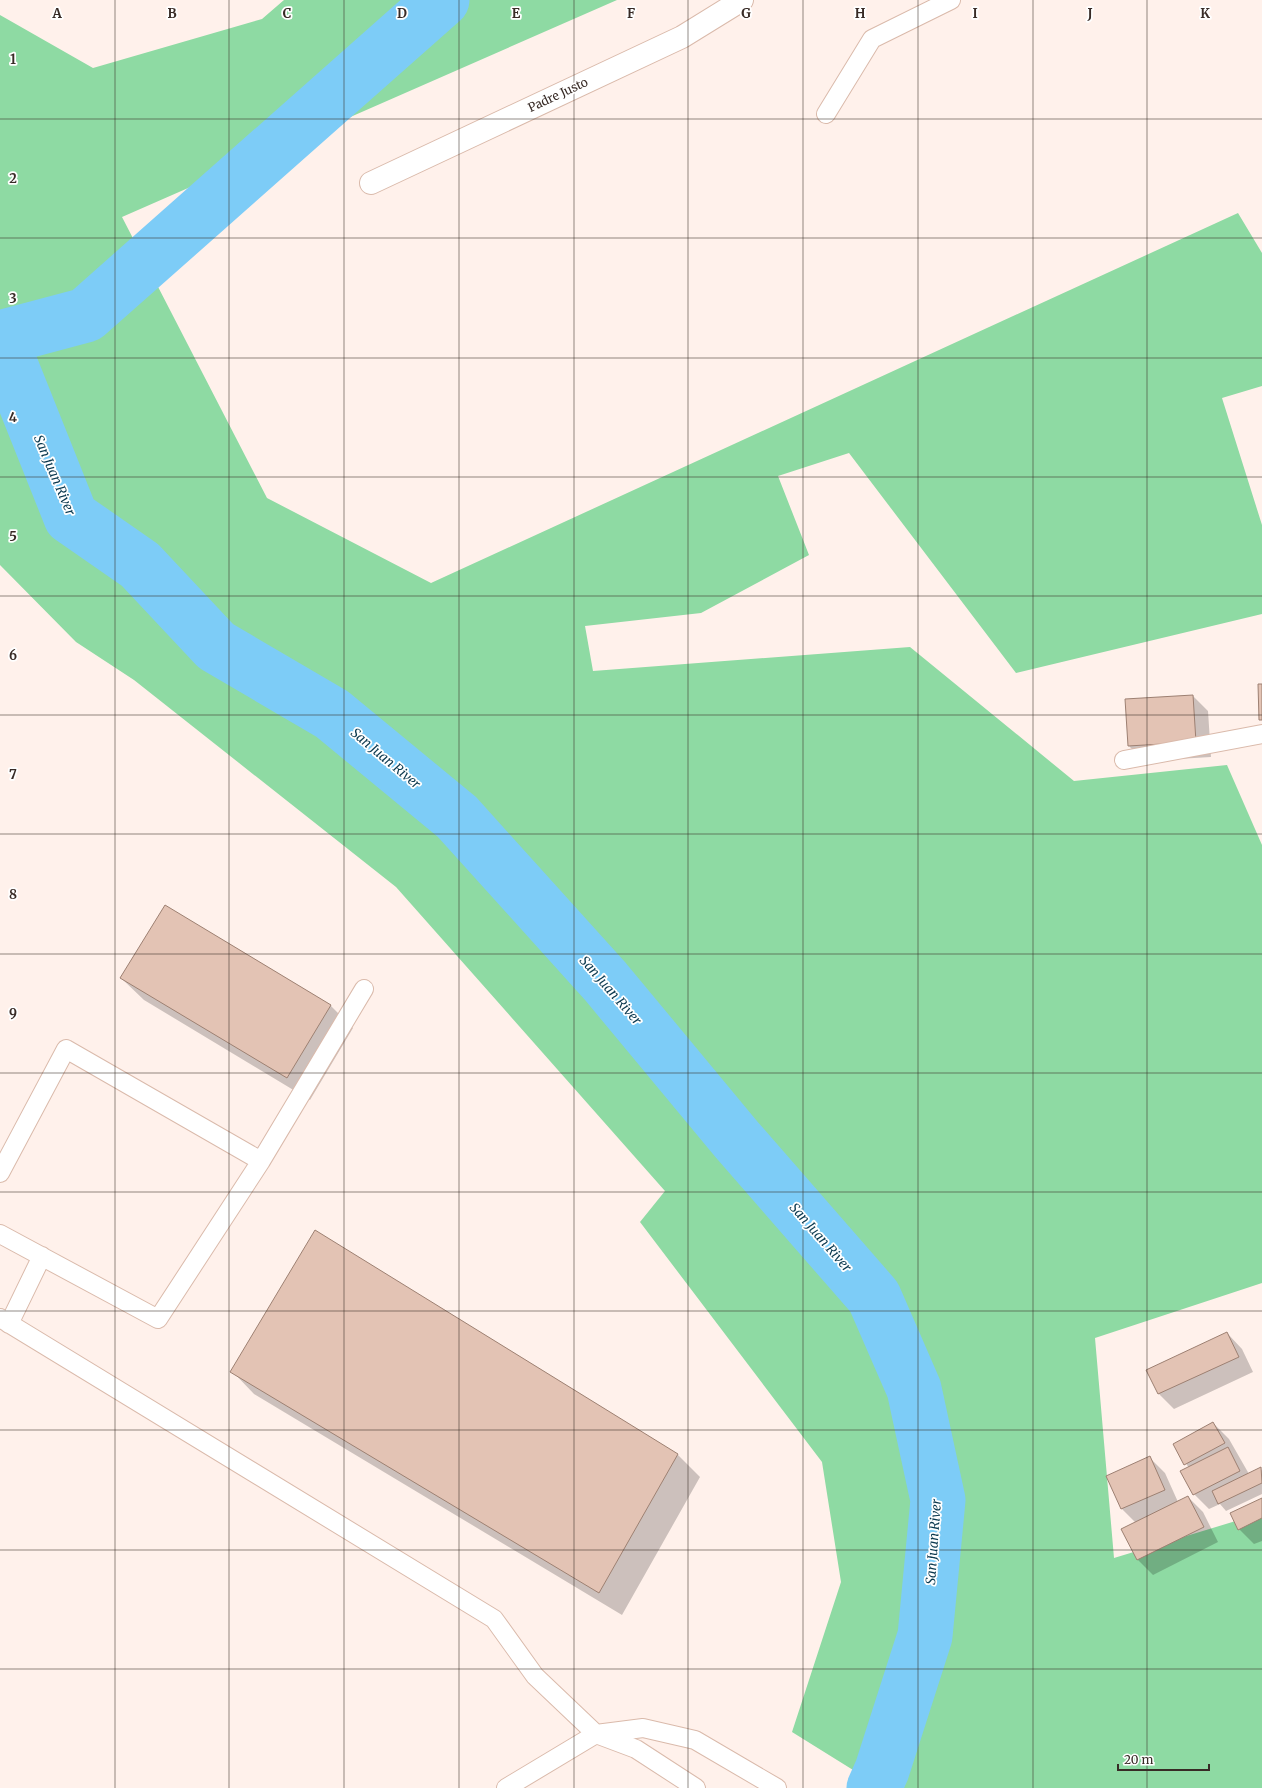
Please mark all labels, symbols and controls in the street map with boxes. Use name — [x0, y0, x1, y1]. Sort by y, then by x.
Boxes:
text: A — [51, 5, 62, 22]
text: B — [167, 5, 177, 22]
text: C — [283, 5, 292, 22]
text: D — [397, 5, 407, 22]
text: E — [512, 5, 521, 22]
text: F — [627, 5, 635, 22]
text: G — [741, 5, 751, 22]
text: H — [855, 5, 866, 22]
text: I — [972, 5, 978, 22]
text: J — [1086, 5, 1093, 22]
text: K — [1200, 5, 1210, 22]
text: 1 — [10, 51, 16, 68]
street label: Padre Justo — [525, 74, 590, 115]
text: 2 — [9, 170, 17, 187]
text: 3 — [9, 290, 17, 307]
text: 4 — [9, 409, 18, 426]
water label: San Juan River — [30, 432, 79, 519]
text: 5 — [9, 528, 17, 545]
text: 6 — [9, 647, 17, 664]
water label: San Juan River — [347, 724, 425, 793]
text: 7 — [9, 766, 17, 783]
text: 8 — [9, 886, 17, 903]
water label: San Juan River — [576, 952, 646, 1029]
text: 9 — [9, 1005, 17, 1022]
water label: San Juan River — [786, 1199, 856, 1276]
water label: San Juan River — [922, 1498, 945, 1585]
scale bar — [1118, 1746, 1209, 1772]
text: 20 m — [1124, 1752, 1153, 1767]

